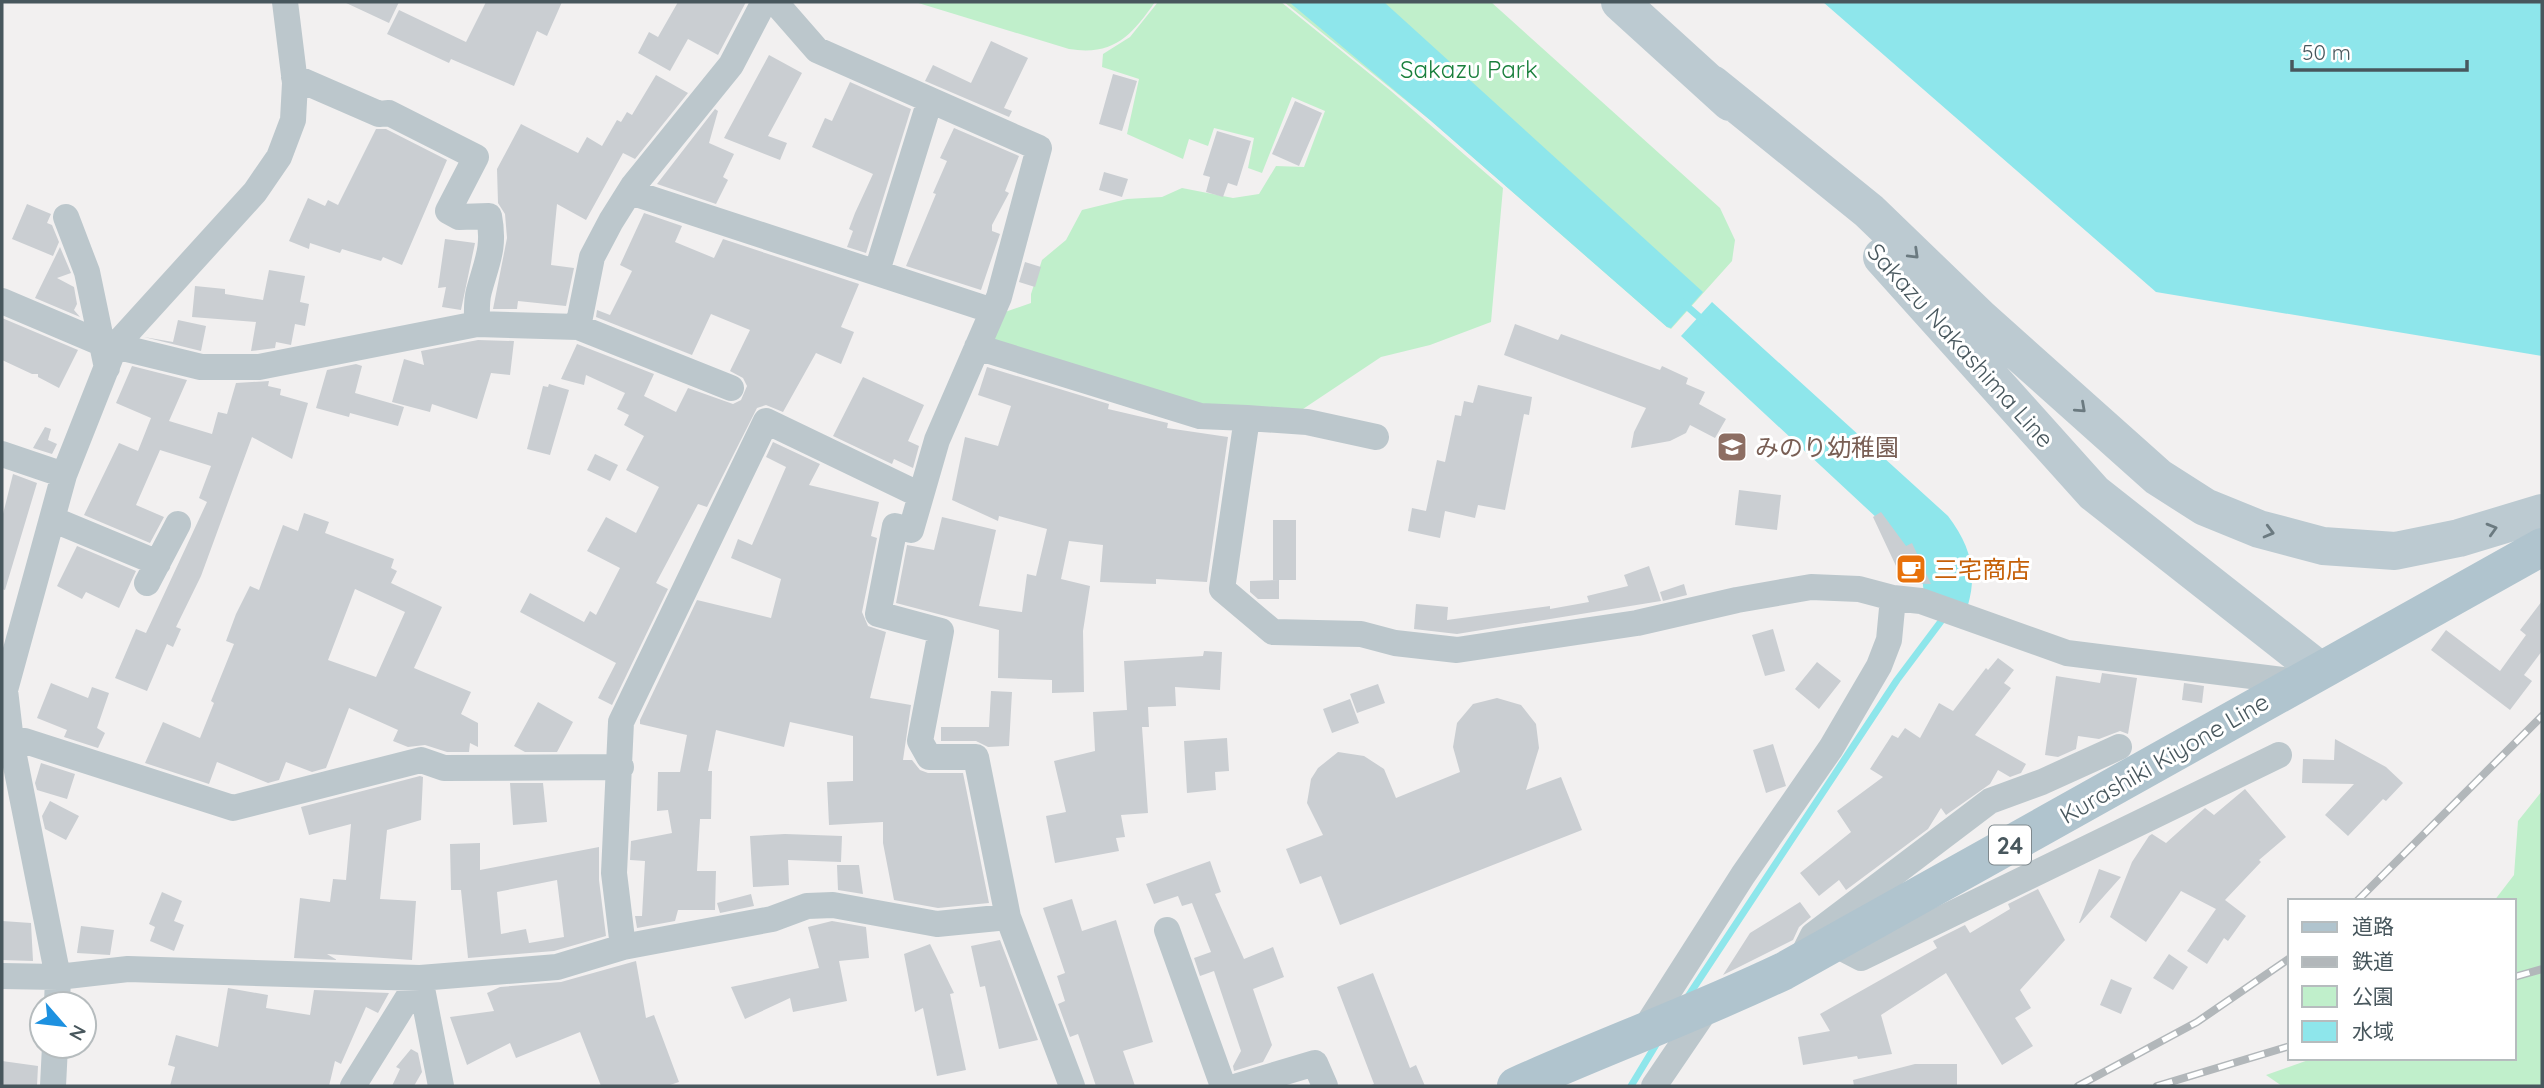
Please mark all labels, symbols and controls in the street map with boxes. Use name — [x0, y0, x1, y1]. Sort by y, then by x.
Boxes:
scale bar — [2292, 28, 2467, 72]
text: 50 m — [2302, 39, 2351, 65]
park label: Sakazu Park — [1400, 54, 1538, 84]
street label: Sakazu Nakashima Line — [1861, 237, 2061, 453]
one-way arrow — [1906, 246, 1919, 259]
one-way arrow — [2073, 400, 2086, 412]
school or university icon: みのり幼稚園 — [1715, 430, 1749, 464]
place label: みのり幼稚園 — [1755, 432, 1899, 462]
one-way arrow — [2486, 523, 2498, 537]
one-way arrow — [2263, 524, 2275, 538]
cafe icon: 三宅商店 — [1894, 552, 1928, 586]
place label: 三宅商店 — [1934, 554, 2030, 584]
street label: Kurashiki Kiyone Line — [2054, 686, 2274, 830]
road number: 24 — [1989, 825, 2031, 864]
legend — [2288, 899, 2516, 1060]
text: 道路 — [2352, 913, 2394, 939]
text: 鉄道 — [2352, 948, 2394, 974]
text: 公園 — [2352, 983, 2394, 1009]
north arrow — [28, 990, 98, 1060]
text: 水域 — [2352, 1018, 2394, 1044]
text: N — [64, 1021, 92, 1045]

